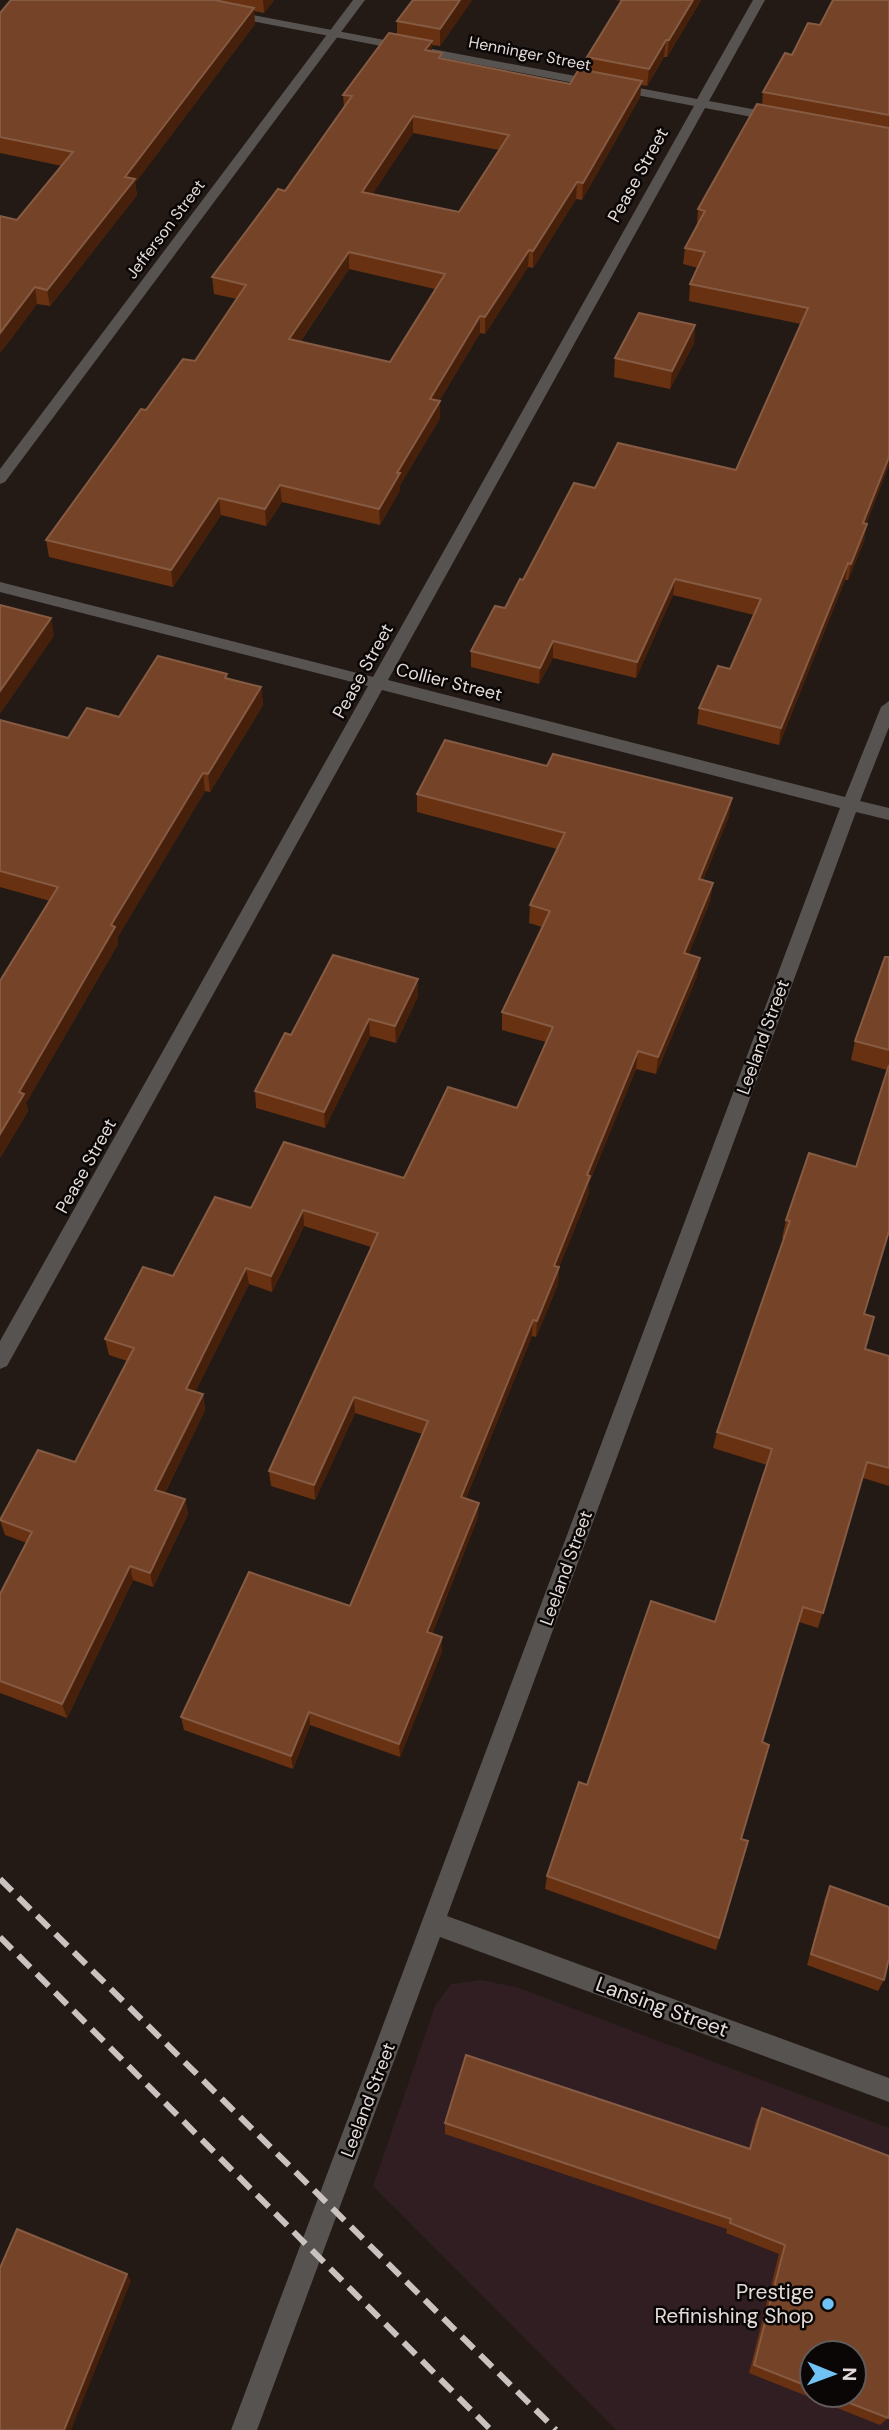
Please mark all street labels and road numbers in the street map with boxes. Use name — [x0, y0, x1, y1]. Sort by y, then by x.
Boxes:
street label: Henninger Street — [467, 31, 593, 76]
street label: Pease Street — [602, 123, 674, 227]
street label: Jefferson Street — [121, 175, 210, 283]
street label: Pease Street — [327, 619, 399, 723]
street label: Collier Street — [393, 657, 505, 707]
street label: Leeland Street — [731, 976, 795, 1098]
street label: Pease Street — [50, 1114, 122, 1218]
street label: Leeland Street — [534, 1507, 598, 1629]
street label: Lansing Street — [592, 1970, 732, 2044]
street label: Leeland Street — [335, 2039, 401, 2161]

